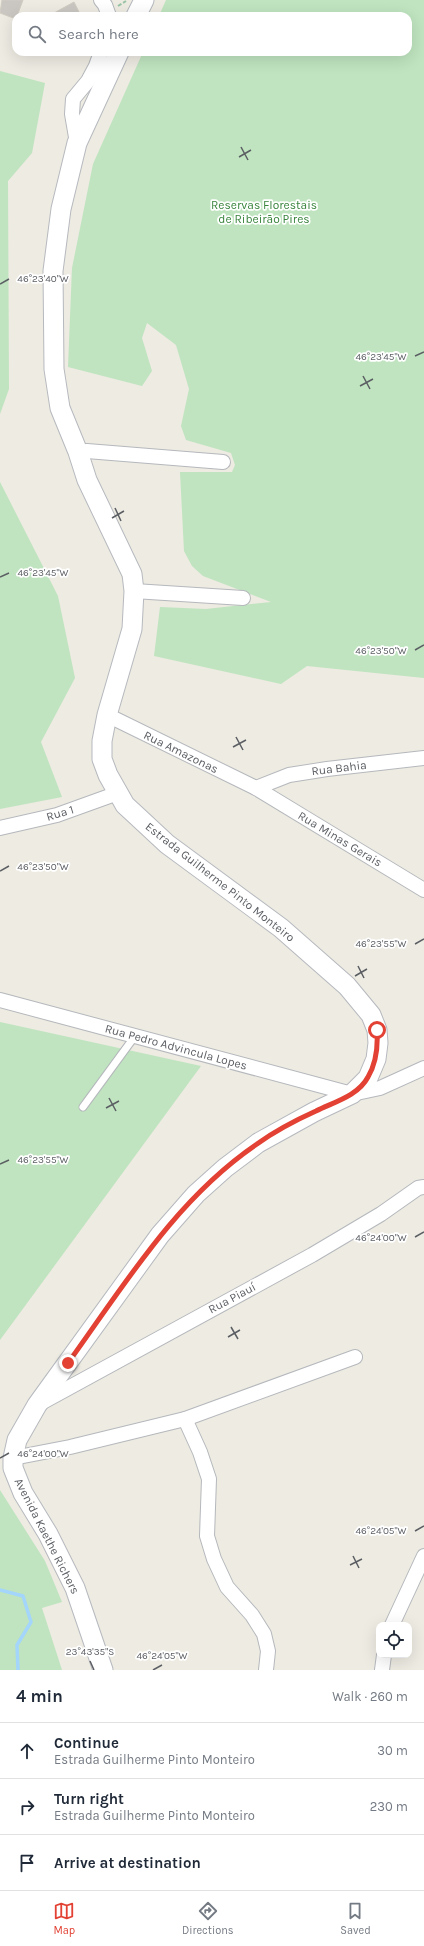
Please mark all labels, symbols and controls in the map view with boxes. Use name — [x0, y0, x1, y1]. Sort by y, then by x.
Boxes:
search box — [12, 12, 412, 56]
icon: search — [26, 23, 48, 45]
text: Search here — [58, 25, 139, 43]
park label: Reservas Florestais de Ribeirão Pires — [211, 198, 317, 226]
text: 46°23'40"W — [17, 273, 69, 285]
text: 46°23'45"W — [356, 351, 407, 363]
text: 46°23'45"W — [18, 567, 69, 579]
text: 46°23'50"W — [355, 645, 407, 657]
street label: Rua Amazonas — [141, 728, 221, 776]
street label: Rua Bahia — [311, 758, 367, 778]
street label: Rua 1 — [45, 802, 75, 824]
street label: Rua Minas Gerais — [295, 808, 385, 870]
street label: Estrada Guilherme Pinto Monteiro — [143, 819, 297, 945]
text: 46°23'50"W — [17, 861, 69, 873]
text: 46°23'55"W — [355, 938, 407, 950]
street label: Rua Pedro Advincula Lopes — [103, 1021, 249, 1073]
route start — [368, 1021, 386, 1039]
text: 46°23'55"W — [17, 1154, 69, 1166]
text: 46°24'00"W — [355, 1232, 407, 1244]
street label: Rua Piauí — [206, 1279, 258, 1316]
route end — [59, 1354, 77, 1372]
text: 46°24'00"W — [17, 1448, 69, 1460]
street label: Avenida Kaethe Richers — [12, 1476, 82, 1596]
text: 46°24'05"W — [355, 1525, 407, 1537]
map controls — [376, 1622, 412, 1658]
button: locate — [376, 1622, 412, 1658]
text: 23°43'35"S — [66, 1646, 114, 1658]
text: 46°24'05"W — [136, 1650, 188, 1662]
text: 4 min — [16, 1686, 63, 1706]
text: Walk · 260 m — [332, 1689, 408, 1704]
text: Continue — [54, 1734, 119, 1752]
icon: ahead — [16, 1740, 38, 1762]
text: 30 m — [377, 1743, 408, 1758]
text: Estrada Guilherme Pinto Monteiro — [54, 1752, 255, 1767]
text: Turn right — [54, 1790, 124, 1808]
icon: right — [16, 1796, 38, 1818]
text: 230 m — [370, 1799, 408, 1814]
text: Estrada Guilherme Pinto Monteiro — [54, 1808, 255, 1823]
icon: arrive — [16, 1852, 38, 1874]
text: Arrive at destination — [54, 1854, 201, 1872]
tab: Map — [53, 1900, 75, 1937]
tab: Directions — [182, 1900, 234, 1937]
tab: Saved — [340, 1900, 371, 1937]

